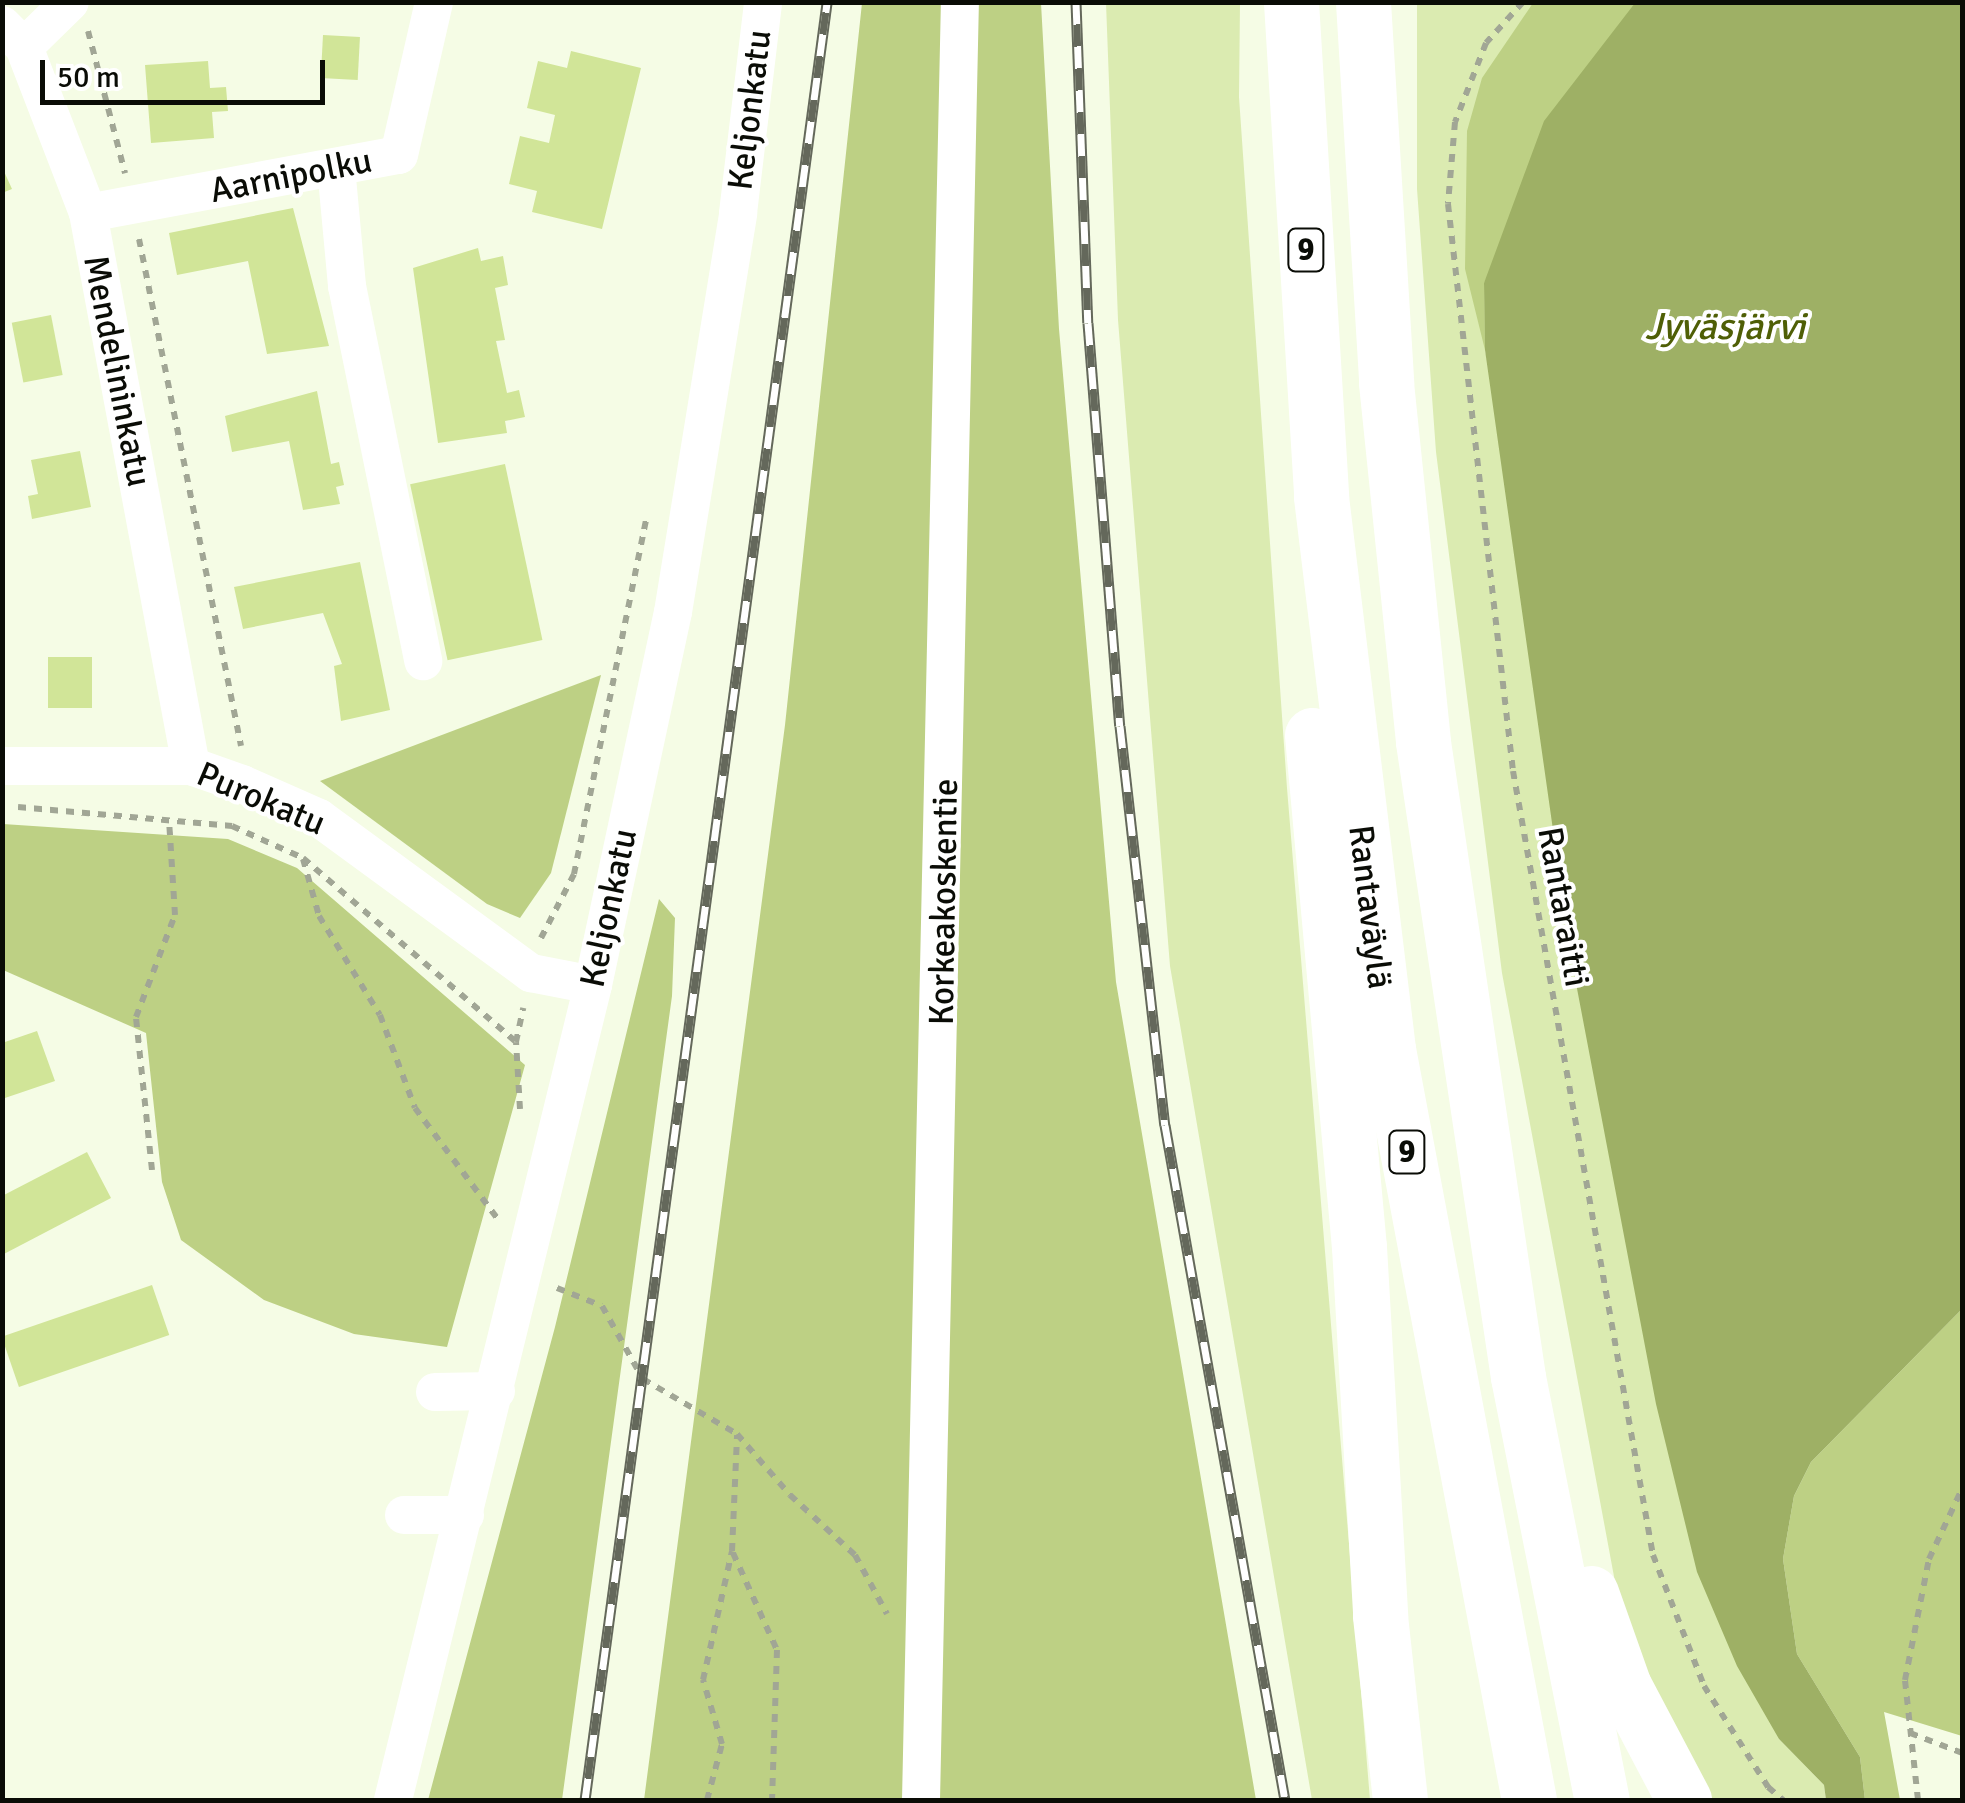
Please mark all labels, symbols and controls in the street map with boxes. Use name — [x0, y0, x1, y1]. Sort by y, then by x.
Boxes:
street label: Keljonkatu — [719, 27, 781, 193]
scale bar — [45, 40, 330, 102]
text: 50 m — [57, 59, 120, 96]
street label: Aarnipolku — [207, 140, 375, 212]
road number: 9 — [1286, 223, 1326, 277]
street label: Mendelininkatu — [74, 252, 160, 490]
water label: Jyväsjärvi — [1645, 304, 1805, 350]
street label: Purokatu — [191, 753, 331, 845]
street label: Korkeakoskentie — [921, 778, 967, 1026]
street label: Rantaväylä — [1339, 823, 1401, 991]
street label: Rantaraitti — [1528, 824, 1598, 990]
street label: Keljonkatu — [572, 825, 646, 991]
road number: 9 — [1387, 1125, 1427, 1179]

